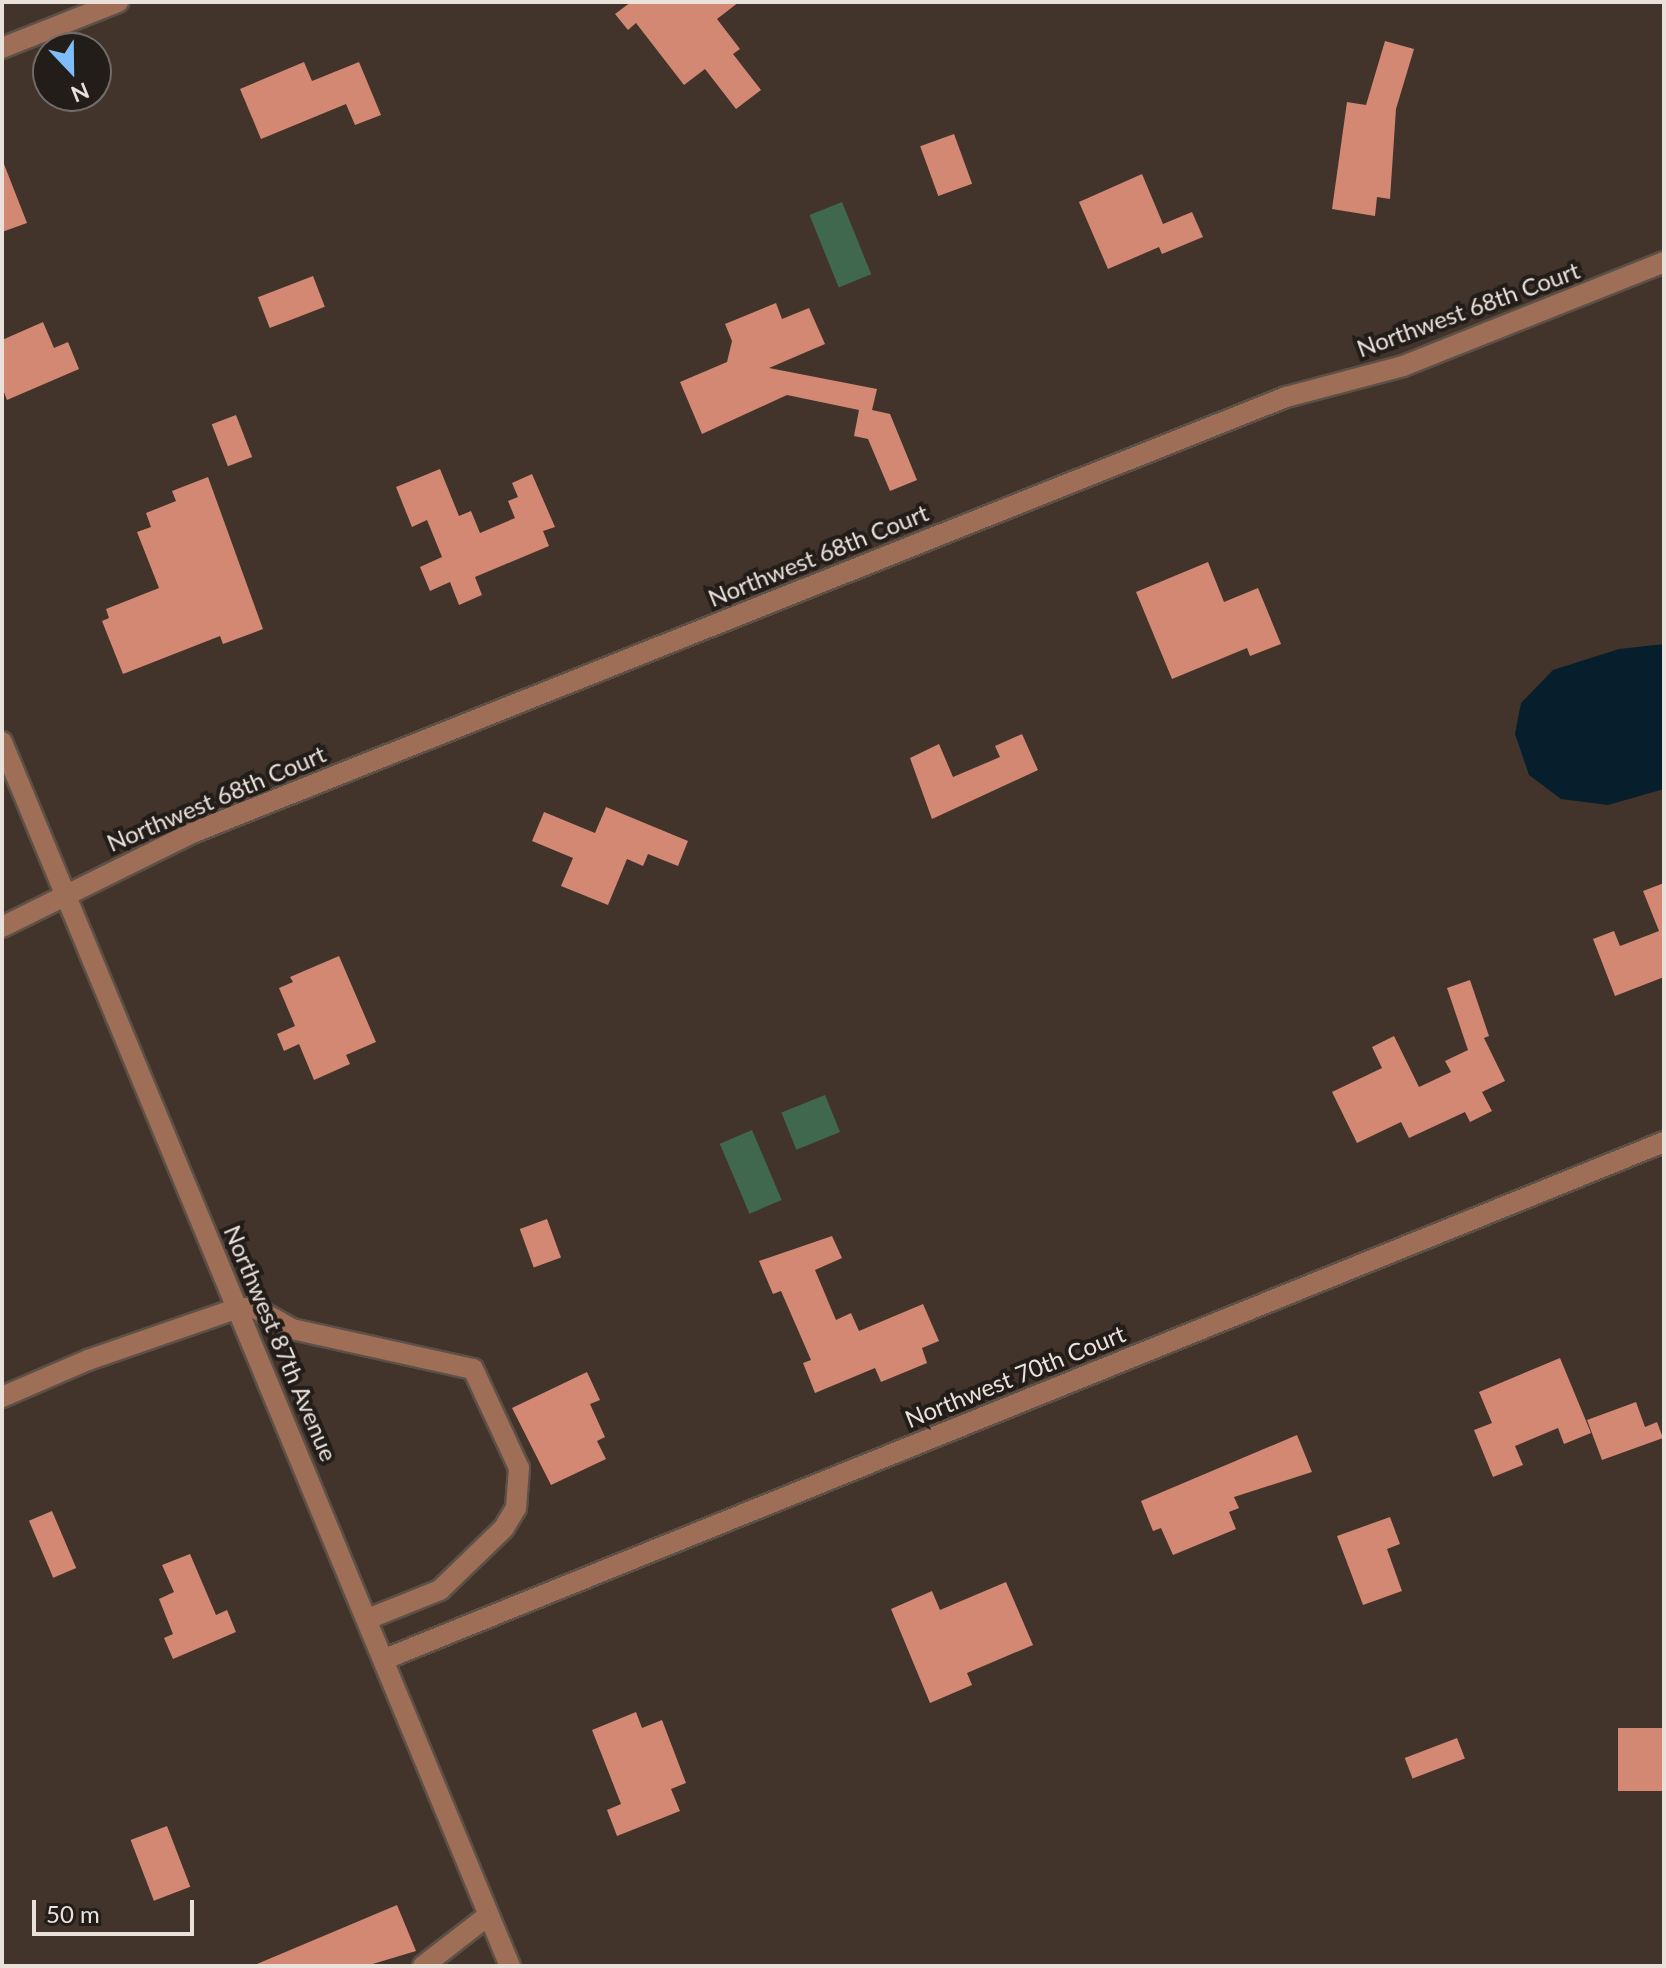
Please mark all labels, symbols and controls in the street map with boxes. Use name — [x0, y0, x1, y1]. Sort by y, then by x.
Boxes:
north arrow — [32, 32, 112, 112]
text: N — [68, 77, 93, 109]
street label: Northwest 68th Court — [1353, 255, 1583, 363]
street label: Northwest 68th Court — [704, 498, 932, 612]
street label: Northwest 68th Court — [102, 739, 330, 857]
street label: Northwest 87th Avenue — [218, 1220, 344, 1466]
street label: Northwest 70th Court — [901, 1319, 1129, 1433]
scale bar — [36, 1884, 198, 1934]
text: 50 m — [46, 1899, 100, 1928]

